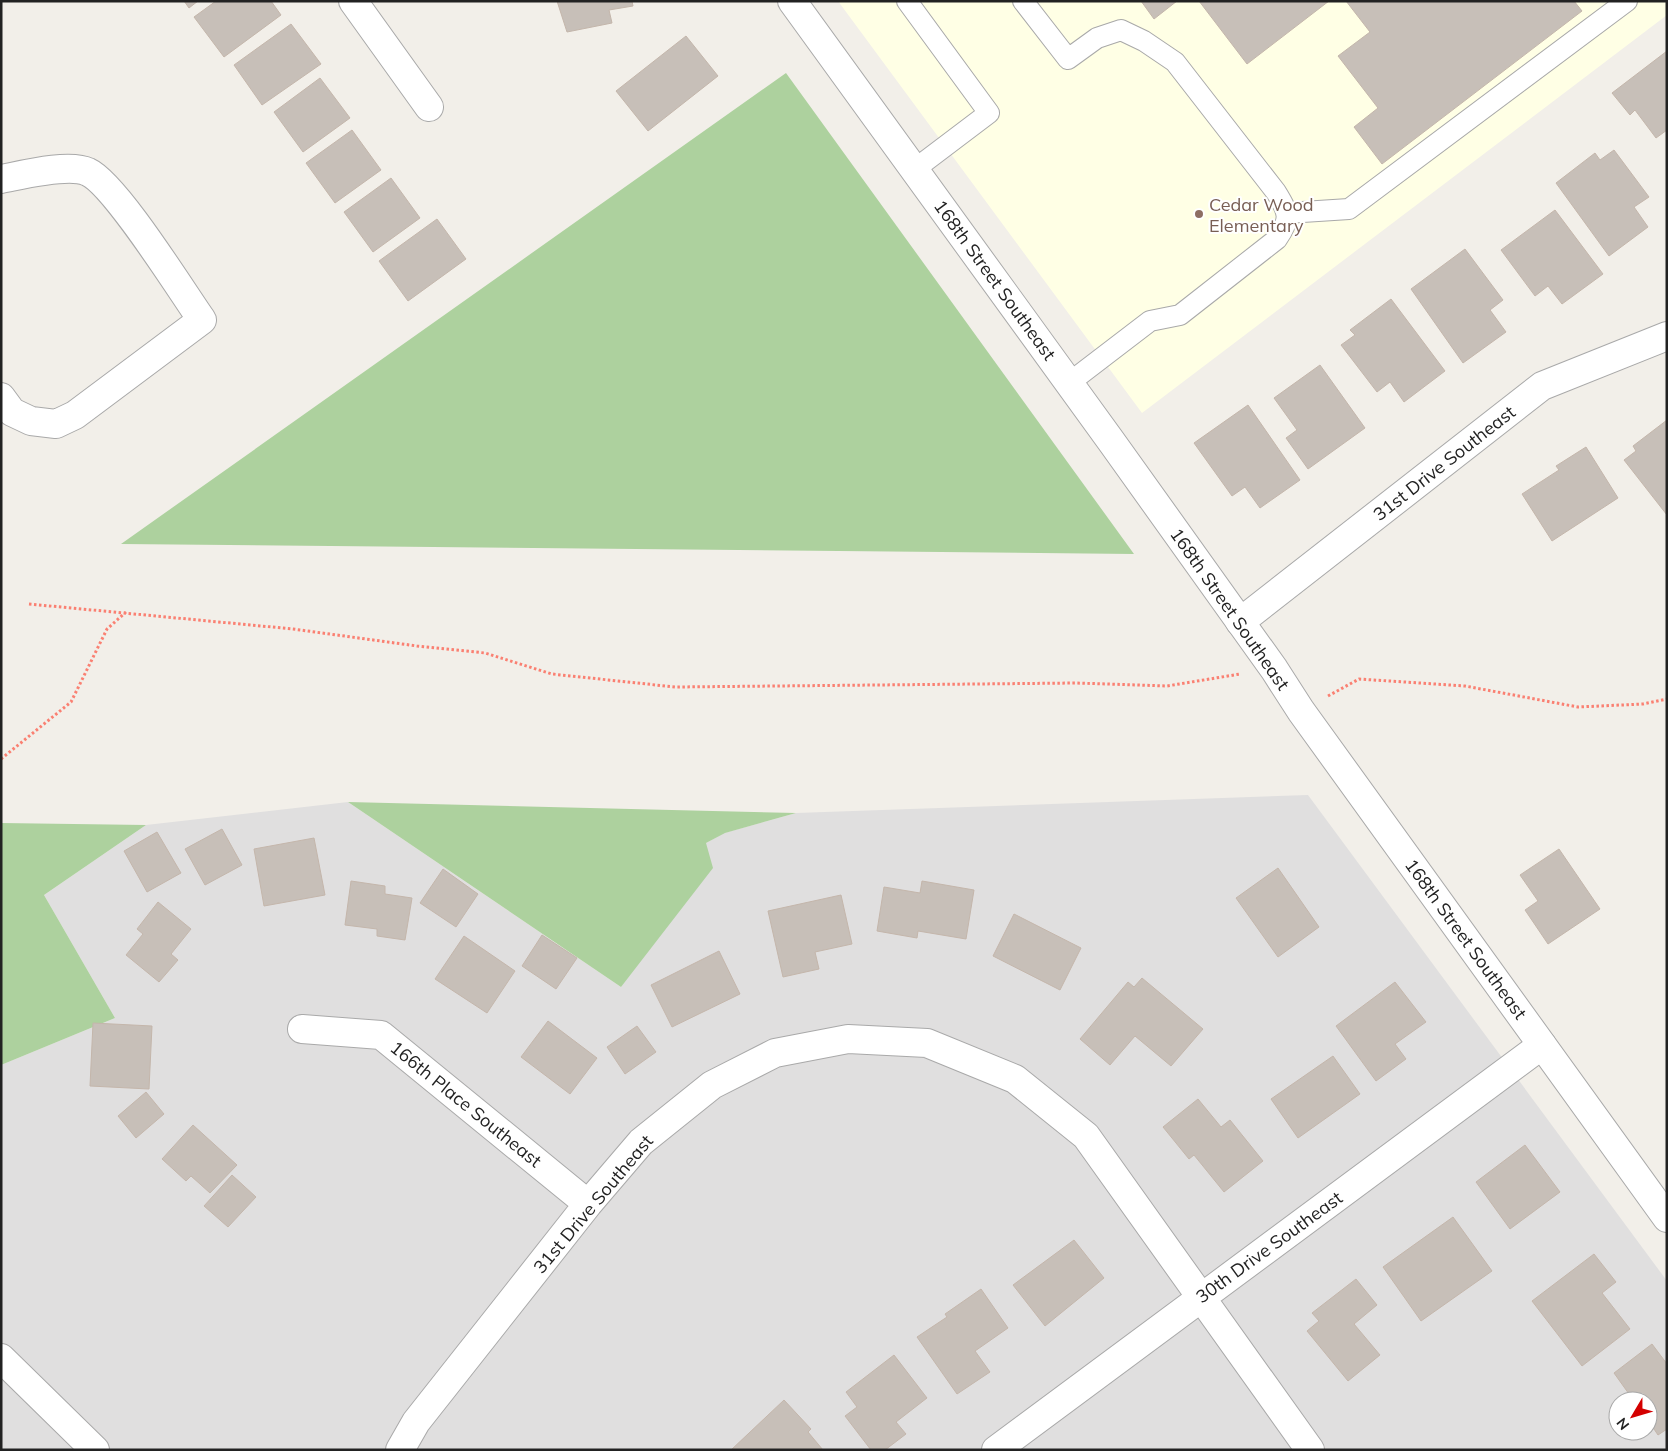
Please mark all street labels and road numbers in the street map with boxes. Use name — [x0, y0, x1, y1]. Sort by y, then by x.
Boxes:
street label: 168th Street Southeast — [929, 195, 1061, 365]
street label: 31st Drive Southeast — [1368, 400, 1520, 526]
street label: 168th Street Southeast — [1165, 523, 1295, 695]
street label: 168th Street Southeast — [1400, 854, 1532, 1024]
street label: 166th Place Southeast — [386, 1036, 546, 1172]
street label: 31st Drive Southeast — [528, 1130, 658, 1278]
street label: 30th Drive Southeast — [1191, 1186, 1347, 1308]

